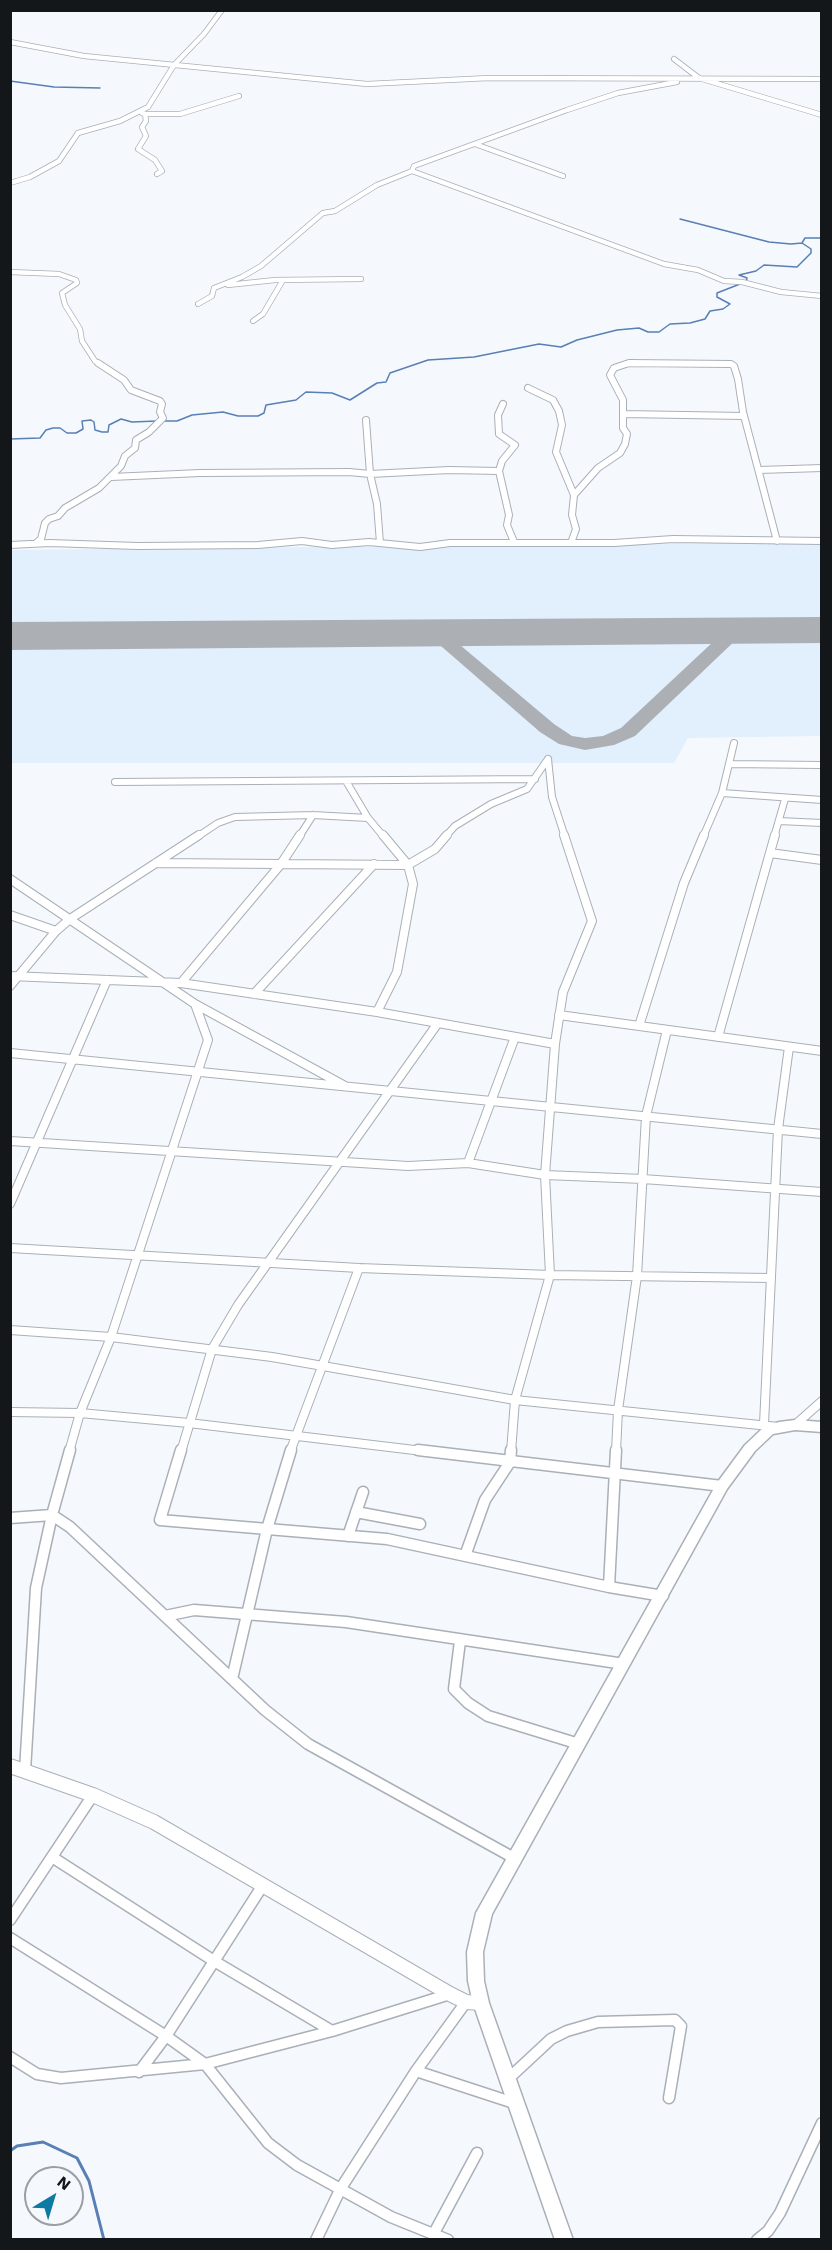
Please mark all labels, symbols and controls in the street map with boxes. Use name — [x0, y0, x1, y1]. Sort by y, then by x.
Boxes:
north arrow — [24, 2166, 84, 2226]
text: N — [54, 2172, 75, 2194]

